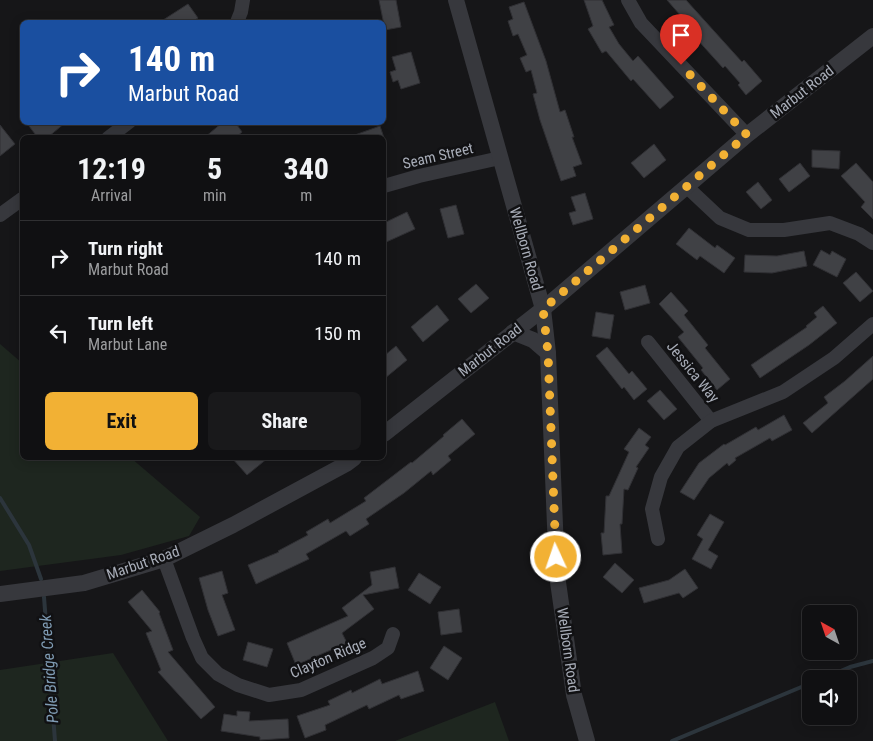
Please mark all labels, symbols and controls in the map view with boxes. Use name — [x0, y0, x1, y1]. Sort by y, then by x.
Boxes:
pin — [660, 14, 702, 65]
icon: arrive — [667, 21, 695, 49]
text: 140 m — [128, 39, 215, 80]
icon: right — [45, 40, 110, 105]
street label: Marbut Road — [767, 62, 837, 122]
text: Marbut Road — [128, 81, 239, 106]
street label: Seam Street — [401, 139, 475, 173]
text: 12:19 — [77, 151, 146, 186]
text: 5 — [207, 151, 222, 186]
text: 340 — [283, 151, 329, 186]
text: Arrival — [91, 186, 132, 205]
text: min — [203, 186, 226, 205]
text: m — [300, 186, 312, 205]
street label: Wellborn Road — [506, 205, 546, 293]
text: Turn right — [88, 237, 163, 260]
icon: right — [45, 244, 73, 272]
text: 140 m — [314, 247, 361, 270]
text: Marbut Road — [88, 260, 169, 279]
text: Turn left — [88, 312, 153, 335]
icon: left — [45, 319, 73, 347]
street label: Marbut Road — [455, 320, 525, 380]
text: 150 m — [314, 322, 361, 345]
text: Marbut Lane — [88, 335, 167, 354]
street label: Jessica Way — [663, 338, 723, 406]
button: Exit — [45, 392, 198, 450]
button: Share — [208, 392, 361, 450]
position arrow — [529, 530, 581, 582]
street label: Marbut Road — [104, 542, 182, 584]
north arrow — [802, 605, 858, 660]
map controls — [802, 605, 857, 725]
street label: Wellborn Road — [553, 606, 583, 694]
water label: Pole Bridge Creek — [36, 613, 62, 724]
street label: Clayton Ridge — [287, 634, 369, 682]
button: sound — [802, 670, 857, 725]

